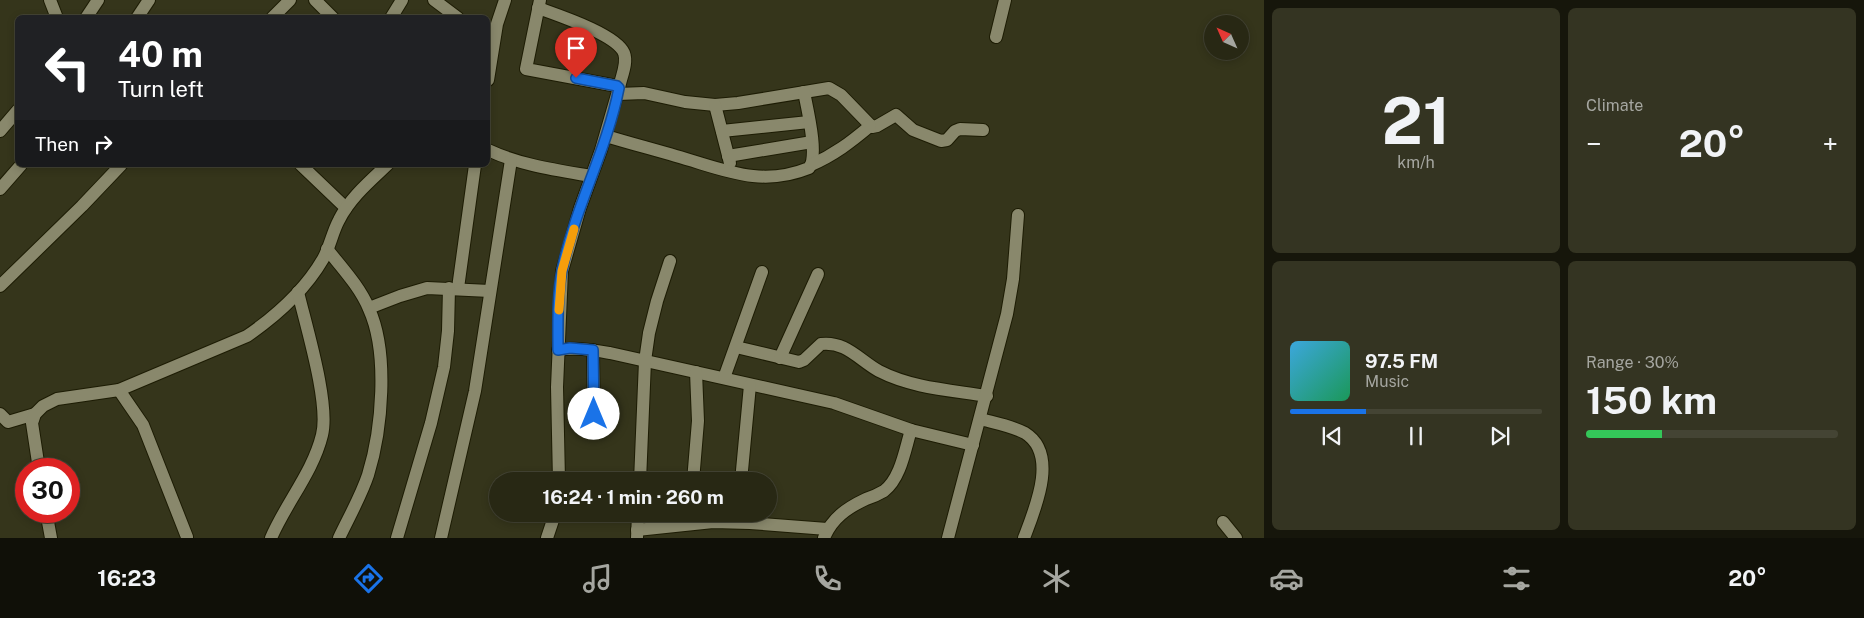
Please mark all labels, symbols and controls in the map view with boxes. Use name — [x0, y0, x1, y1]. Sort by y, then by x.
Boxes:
north arrow — [1204, 15, 1249, 60]
map controls — [1204, 15, 1249, 60]
pin — [555, 27, 597, 78]
text: 40 m — [118, 34, 203, 75]
icon: arrive — [562, 34, 590, 62]
icon: left — [35, 35, 100, 100]
text: Turn left — [118, 76, 204, 102]
text: 21 — [1381, 82, 1451, 159]
text: Climate — [1586, 96, 1643, 115]
text: 20° — [1679, 121, 1745, 166]
text: − — [1586, 127, 1602, 160]
text: + — [1822, 127, 1838, 160]
icon: right — [89, 130, 117, 158]
text: Then — [35, 133, 79, 155]
text: km/h — [1397, 153, 1435, 172]
text: 97.5 FM — [1365, 350, 1438, 372]
text: Range · 30% — [1586, 353, 1679, 372]
text: Music — [1365, 372, 1409, 391]
text: 150 km — [1586, 378, 1717, 423]
position arrow — [567, 387, 619, 439]
icon: previous — [1318, 422, 1346, 450]
icon: pause — [1402, 422, 1430, 450]
icon: next — [1486, 422, 1514, 450]
speed limit sign: 30 — [15, 458, 80, 523]
text: 16:24 · 1 min · 260 m — [542, 486, 724, 508]
icon: directions — [351, 561, 386, 596]
icon: music — [580, 561, 615, 596]
icon: phone — [810, 561, 845, 596]
icon: climate — [1039, 561, 1074, 596]
icon: car — [1269, 561, 1304, 596]
icon: filters — [1499, 561, 1534, 596]
text: 16:23 — [97, 565, 156, 591]
text: 20° — [1728, 565, 1767, 591]

